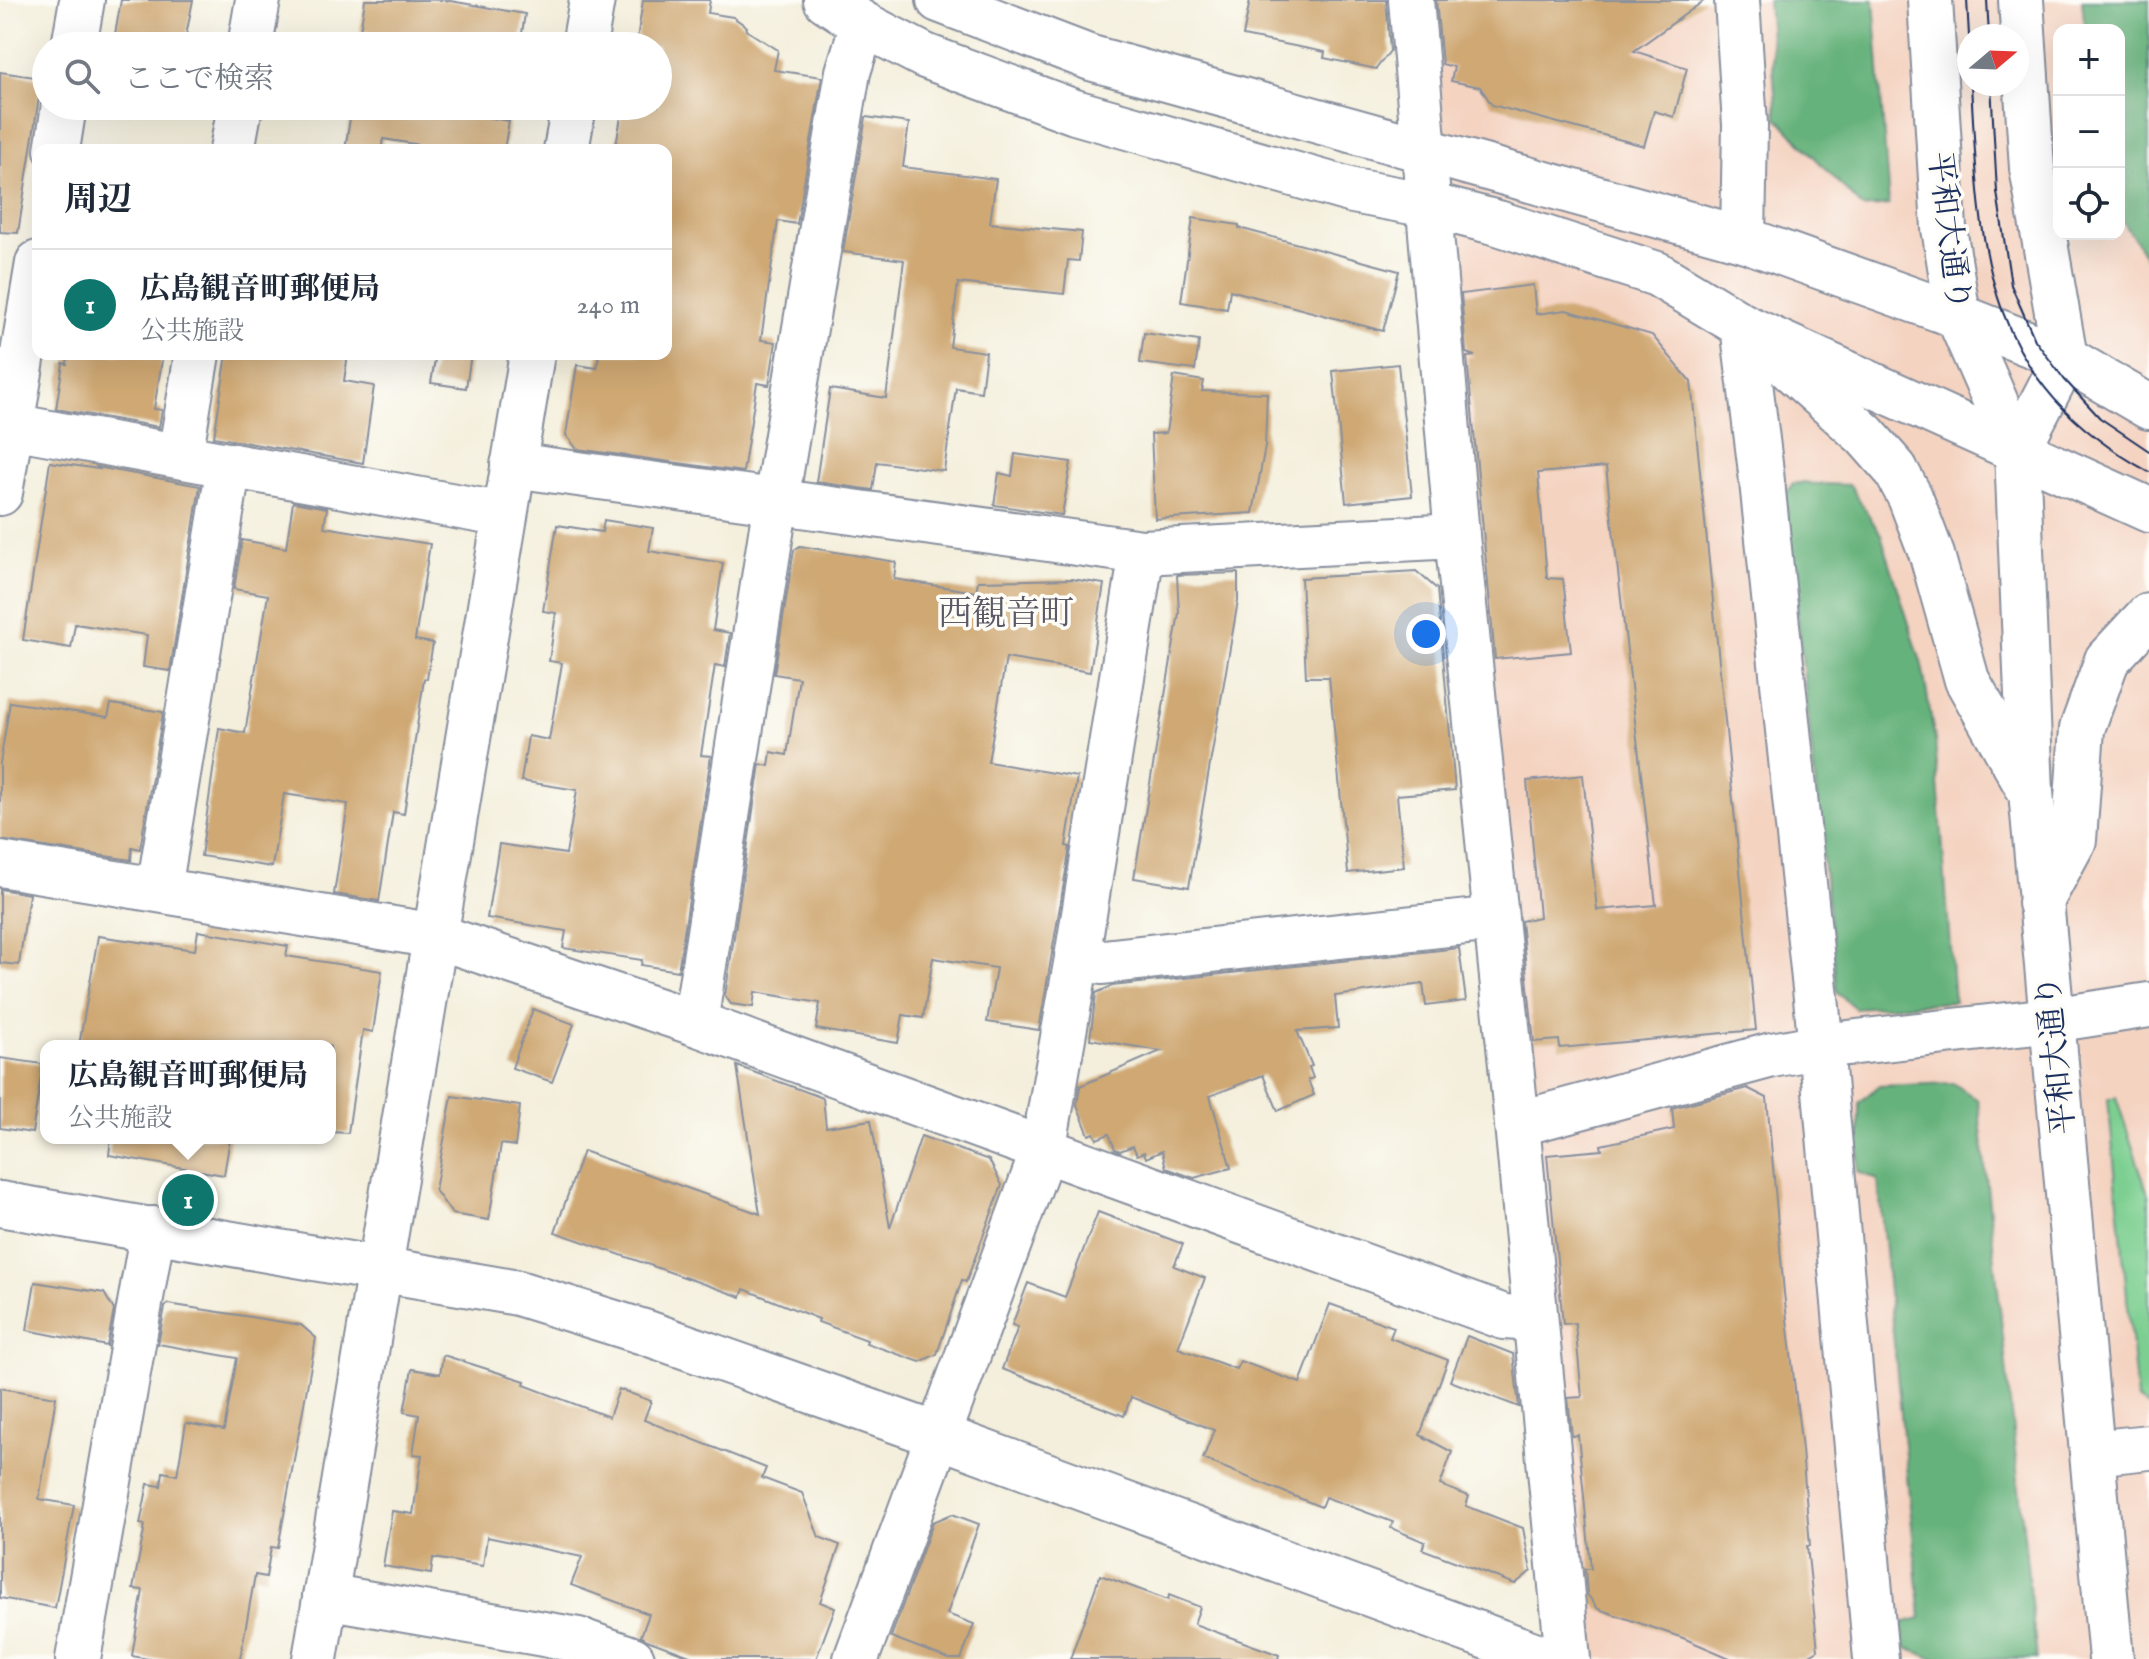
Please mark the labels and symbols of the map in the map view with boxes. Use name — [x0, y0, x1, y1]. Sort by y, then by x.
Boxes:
north arrow — [1957, 24, 2029, 96]
street label: 平和大通り — [1917, 149, 1978, 313]
district label: 西観音町 — [938, 593, 1074, 636]
your location — [1406, 614, 1446, 654]
street label: 平和大通り — [2029, 973, 2086, 1136]
pin: 1 — [162, 1170, 214, 1230]

